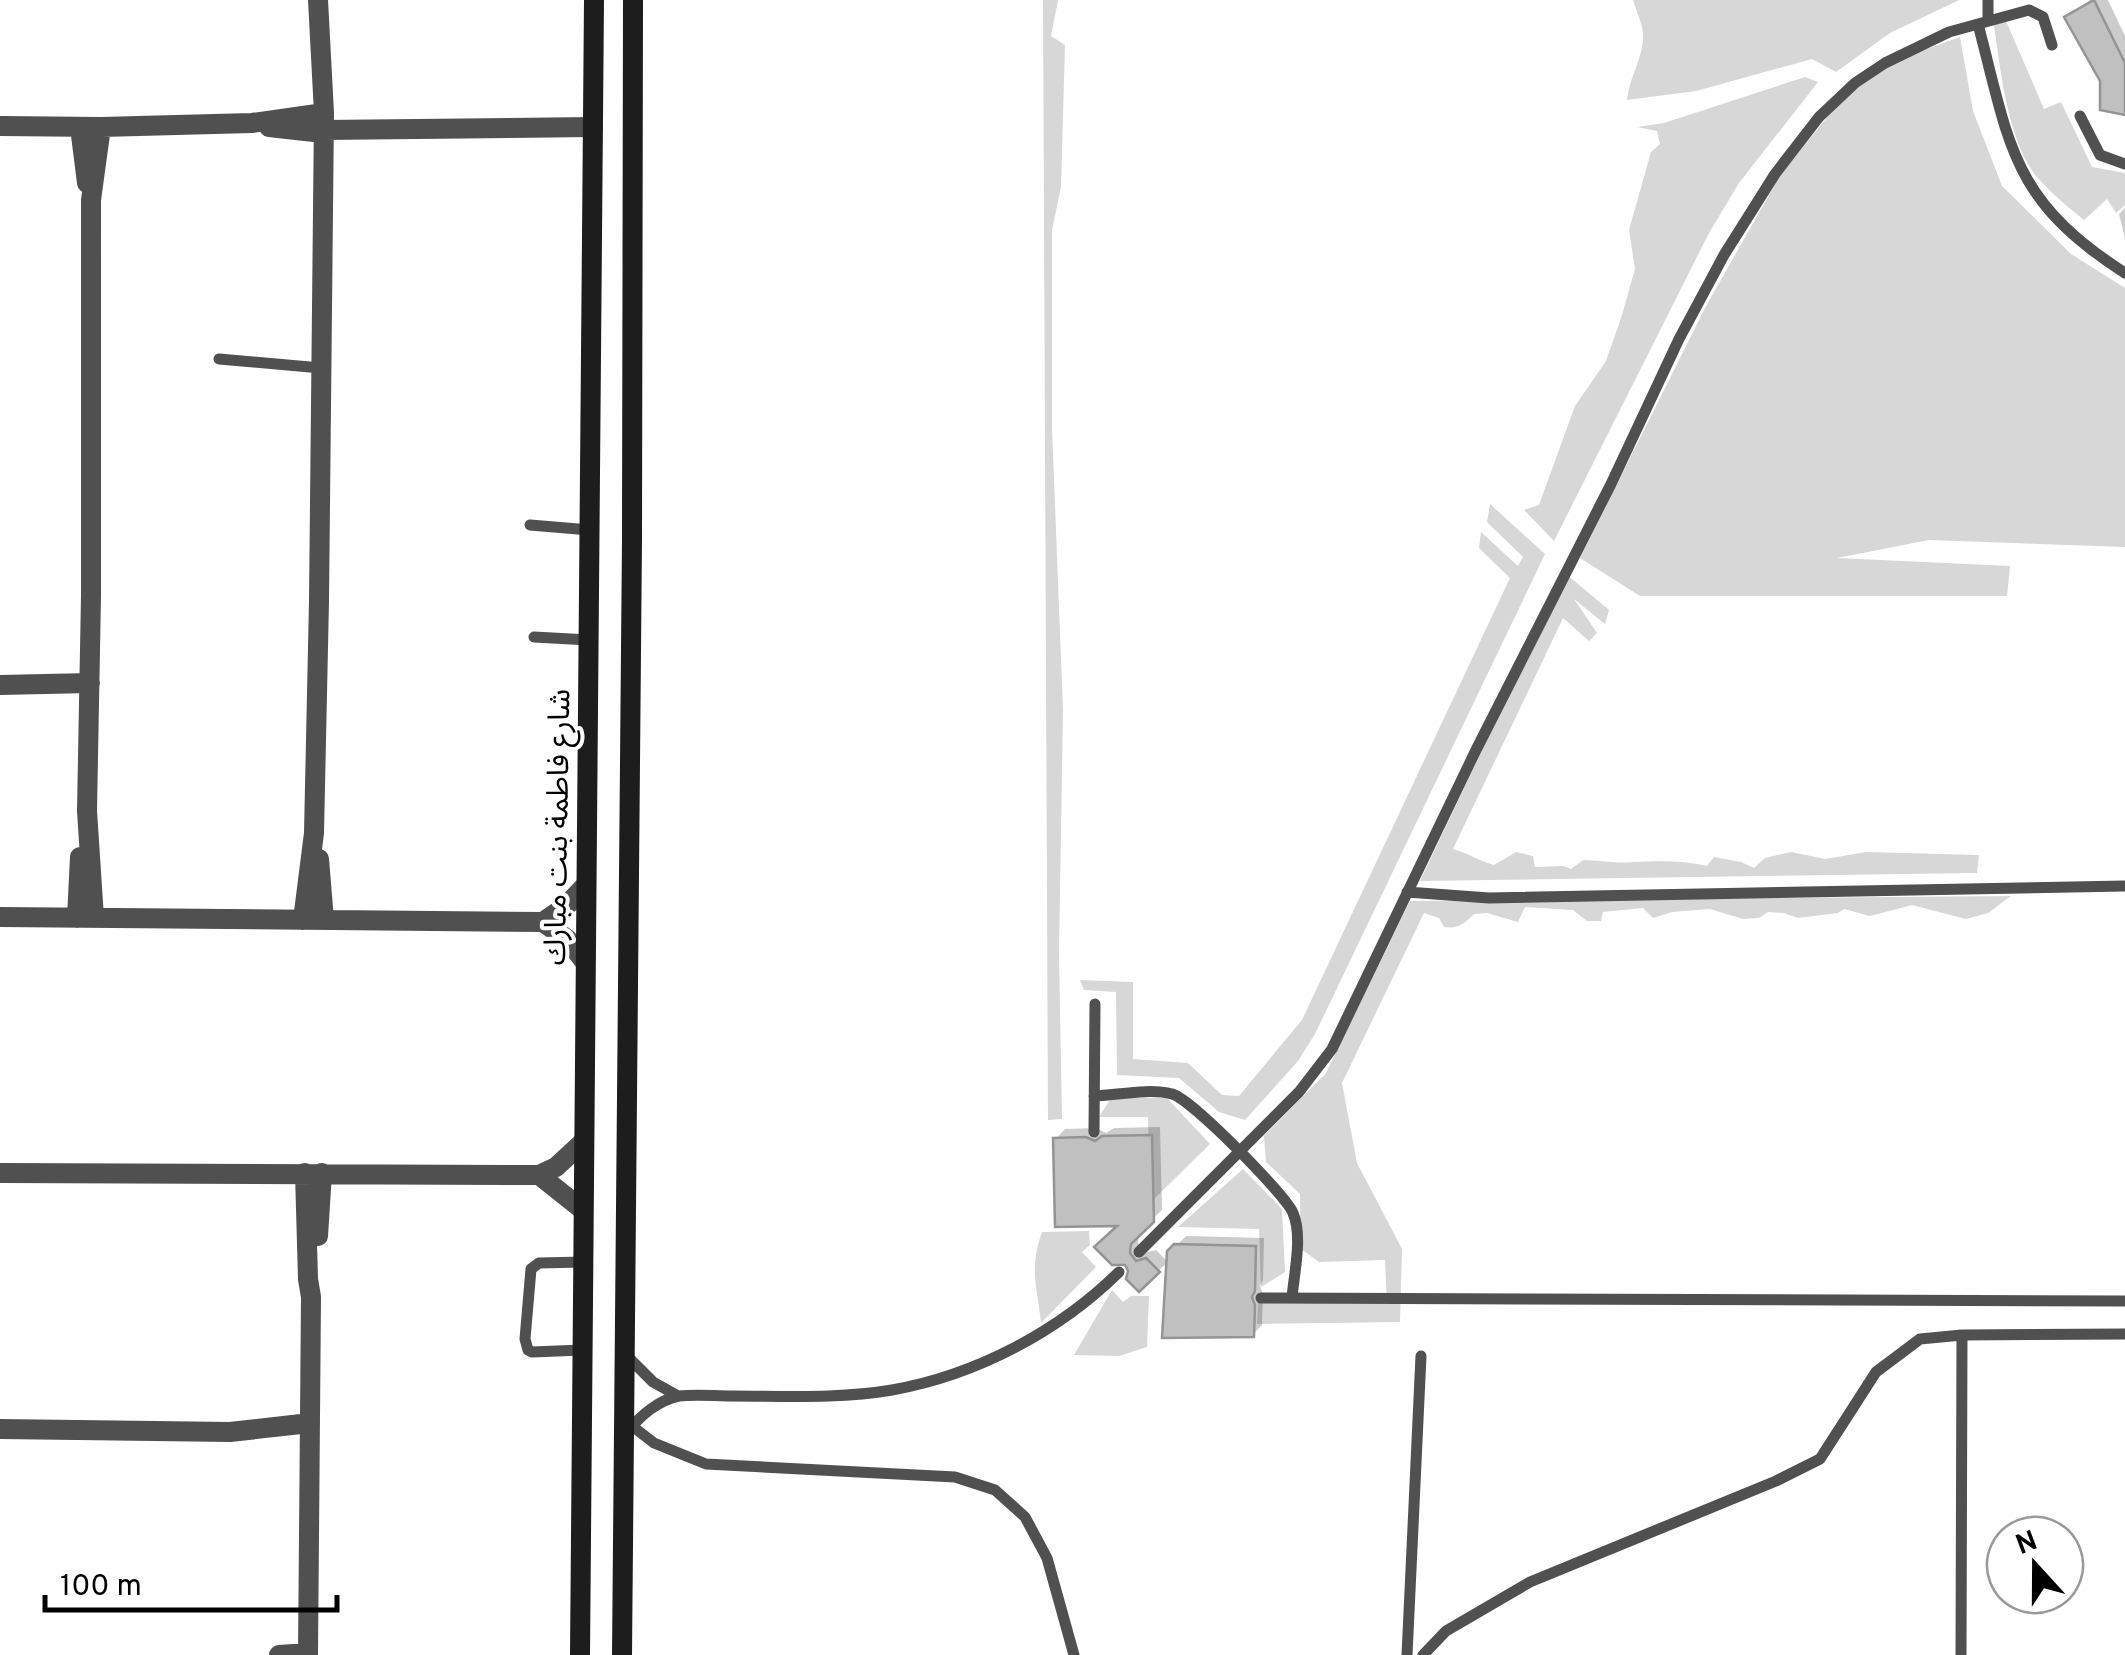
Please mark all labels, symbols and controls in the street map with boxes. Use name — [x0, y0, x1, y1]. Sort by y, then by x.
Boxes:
street label: شارع فاطمة بنت مبارك — [539, 688, 581, 966]
north arrow — [1985, 1515, 2085, 1615]
text: N — [2011, 1524, 2043, 1565]
scale bar — [45, 1550, 338, 1612]
text: 100 m — [60, 1569, 142, 1606]

